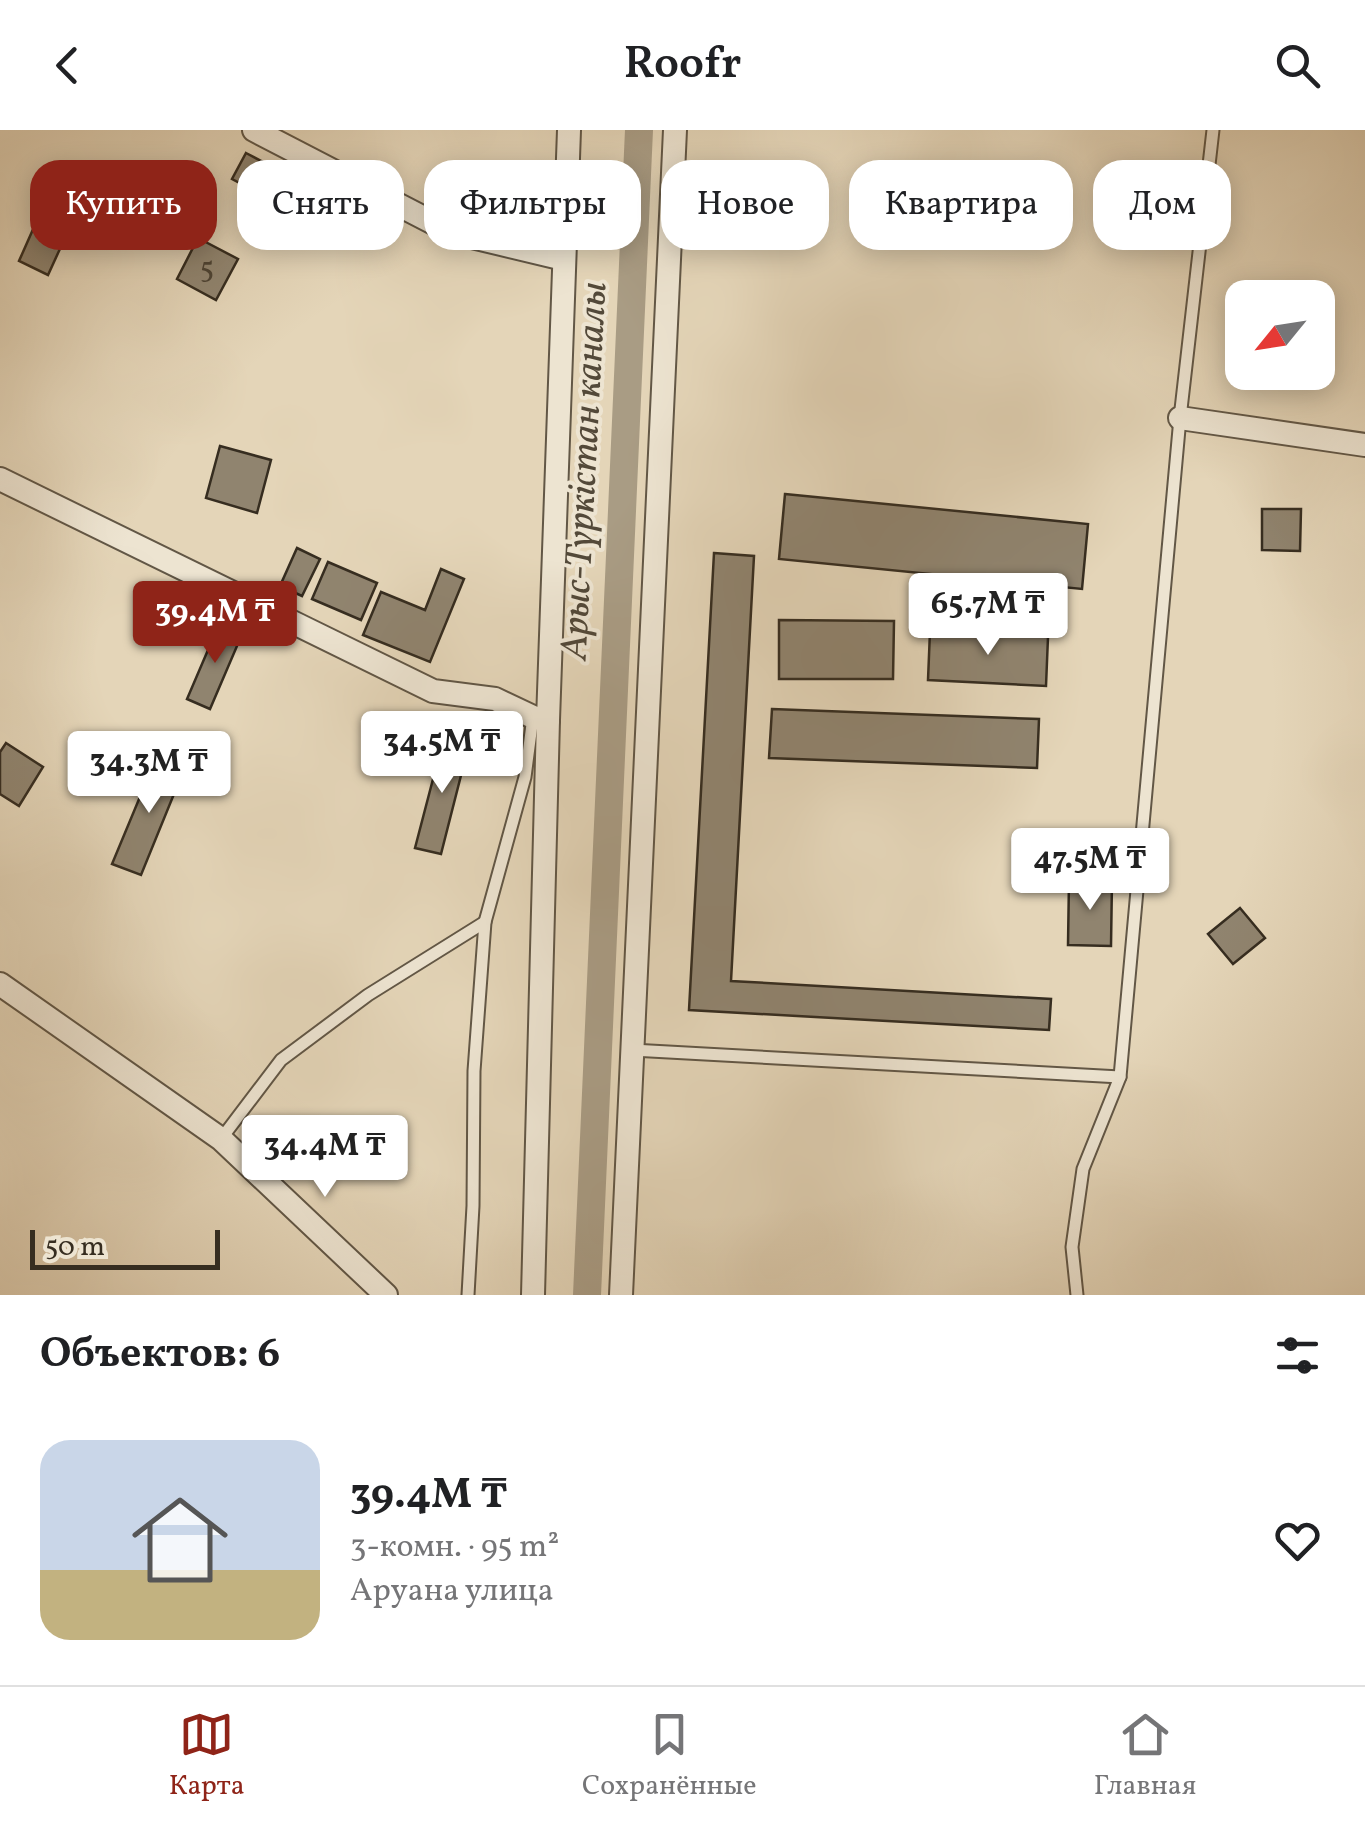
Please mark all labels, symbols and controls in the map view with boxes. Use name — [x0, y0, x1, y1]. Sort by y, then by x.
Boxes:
text: Roofr — [624, 34, 741, 97]
icon: back — [40, 38, 95, 93]
icon: search — [1270, 38, 1325, 93]
chip: Купить — [30, 160, 217, 250]
chip: Снять — [237, 160, 404, 250]
chip: Фильтры — [424, 160, 641, 250]
chip: Новое — [661, 160, 829, 250]
chip: Квартира — [849, 160, 1073, 250]
chip: Дом — [1093, 160, 1231, 250]
house number: 5 — [200, 248, 214, 290]
north arrow — [1225, 280, 1335, 390]
map controls — [1225, 280, 1335, 390]
water label: Арыс-Түркістан каналы — [550, 281, 622, 663]
pin: 65.7M ₸ — [896, 573, 1080, 658]
pin: 39.4M ₸ — [123, 581, 307, 666]
text: 65.7M ₸ — [931, 583, 1045, 627]
text: 39.4M ₸ — [155, 591, 275, 635]
pin: 34.5M ₸ — [350, 711, 534, 796]
text: 34.5M ₸ — [383, 721, 501, 765]
pin: 34.3M ₸ — [57, 731, 241, 816]
text: 34.3M ₸ — [90, 741, 208, 785]
pin: 47.5M ₸ — [998, 828, 1182, 913]
text: 47.5M ₸ — [1033, 838, 1147, 882]
pin: 34.4M ₸ — [233, 1115, 417, 1200]
text: 34.4M ₸ — [264, 1125, 386, 1169]
scale bar — [30, 1225, 220, 1270]
text: 50 m — [45, 1228, 105, 1267]
text: Объектов: 6 — [40, 1326, 280, 1385]
icon: filters — [1270, 1328, 1325, 1383]
text: 39.4M ₸ — [350, 1467, 508, 1526]
icon: home — [120, 1480, 240, 1600]
icon: heart — [1270, 1513, 1325, 1568]
text: 3-комн. · 95 m² — [350, 1526, 559, 1570]
text: Аруана улица — [350, 1570, 554, 1614]
tab: Карта — [169, 1707, 245, 1806]
tab: Сохранённые — [582, 1707, 757, 1806]
tab: Главная — [1094, 1707, 1196, 1806]

